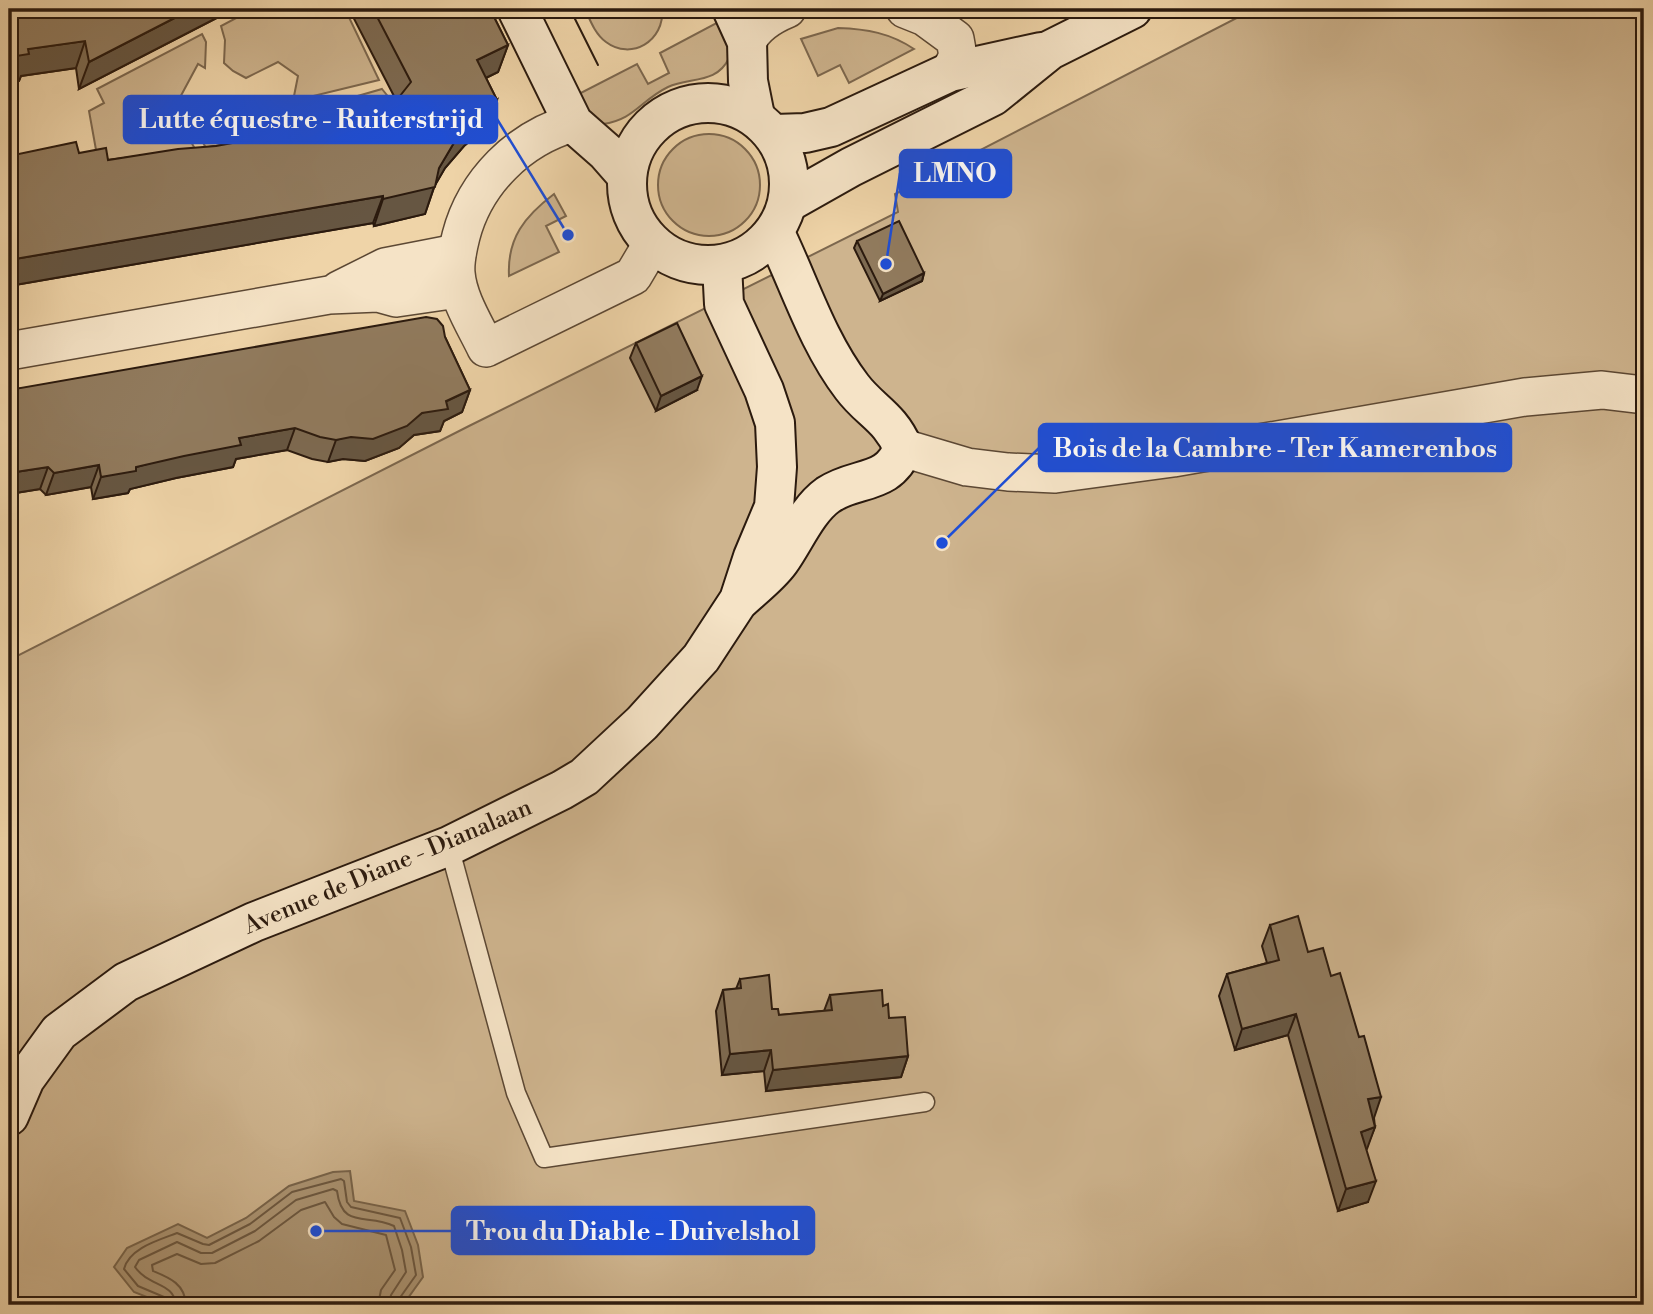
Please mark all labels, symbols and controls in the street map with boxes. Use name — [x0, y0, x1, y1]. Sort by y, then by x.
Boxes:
callout: Lutte équestre - Ruiterstrijd — [124, 96, 497, 143]
text: Lutte équestre - Ruiterstrijd — [139, 104, 483, 136]
callout: LMNO — [900, 150, 1011, 197]
text: LMNO — [913, 158, 997, 190]
callout: Bois de la Cambre - Ter Kamerenbos — [1039, 424, 1511, 471]
text: Bois de la Cambre - Ter Kamerenbos — [1053, 433, 1497, 465]
street label: Avenue de Diane - Dianalaan — [238, 793, 537, 942]
callout: Trou du Diable - Duivelshol — [452, 1207, 814, 1254]
text: Trou du Diable - Duivelshol — [466, 1216, 800, 1248]

